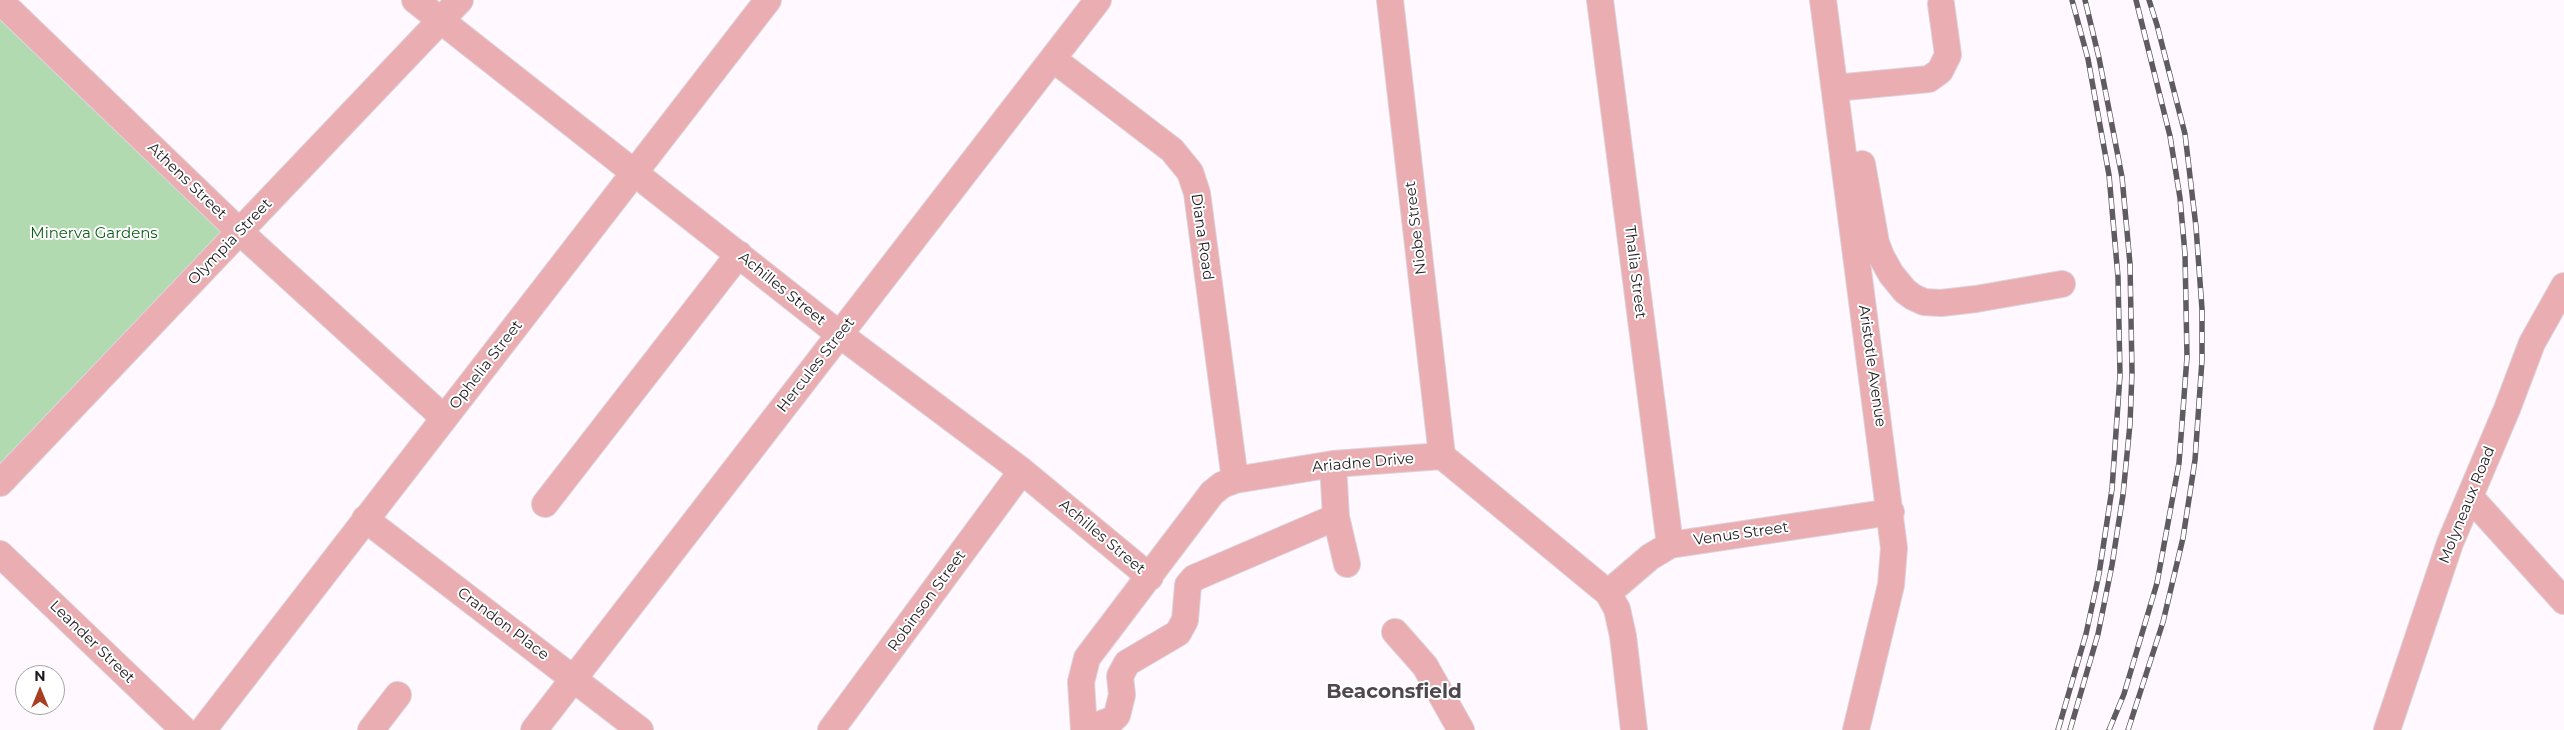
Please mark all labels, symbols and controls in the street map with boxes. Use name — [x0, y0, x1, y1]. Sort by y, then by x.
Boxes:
street label: Athens Street — [144, 139, 230, 223]
street label: Niobe Street — [1401, 180, 1431, 276]
street label: Diana Road — [1187, 192, 1217, 282]
street label: Olympia Street — [184, 195, 276, 289]
street label: Thalia Street — [1620, 224, 1650, 320]
park label: Minerva Gardens — [30, 225, 158, 243]
street label: Achilles Street — [735, 248, 829, 330]
street label: Aristotle Avenue — [1855, 304, 1889, 428]
street label: Hercules Street — [773, 314, 859, 416]
street label: Ophelia Street — [446, 317, 526, 413]
street label: Molyneaux Road — [2435, 444, 2499, 566]
street label: Ariadne Drive — [1311, 450, 1415, 476]
street label: Achilles Street — [1055, 496, 1149, 578]
street label: Venus Street — [1692, 518, 1790, 550]
street label: Robinson Street — [884, 547, 970, 655]
street label: Crandon Place — [454, 584, 552, 664]
street label: Leander Street — [46, 597, 138, 687]
north arrow — [15, 665, 65, 715]
text: N — [34, 667, 46, 685]
district label: Beaconsfield — [1326, 680, 1462, 704]

